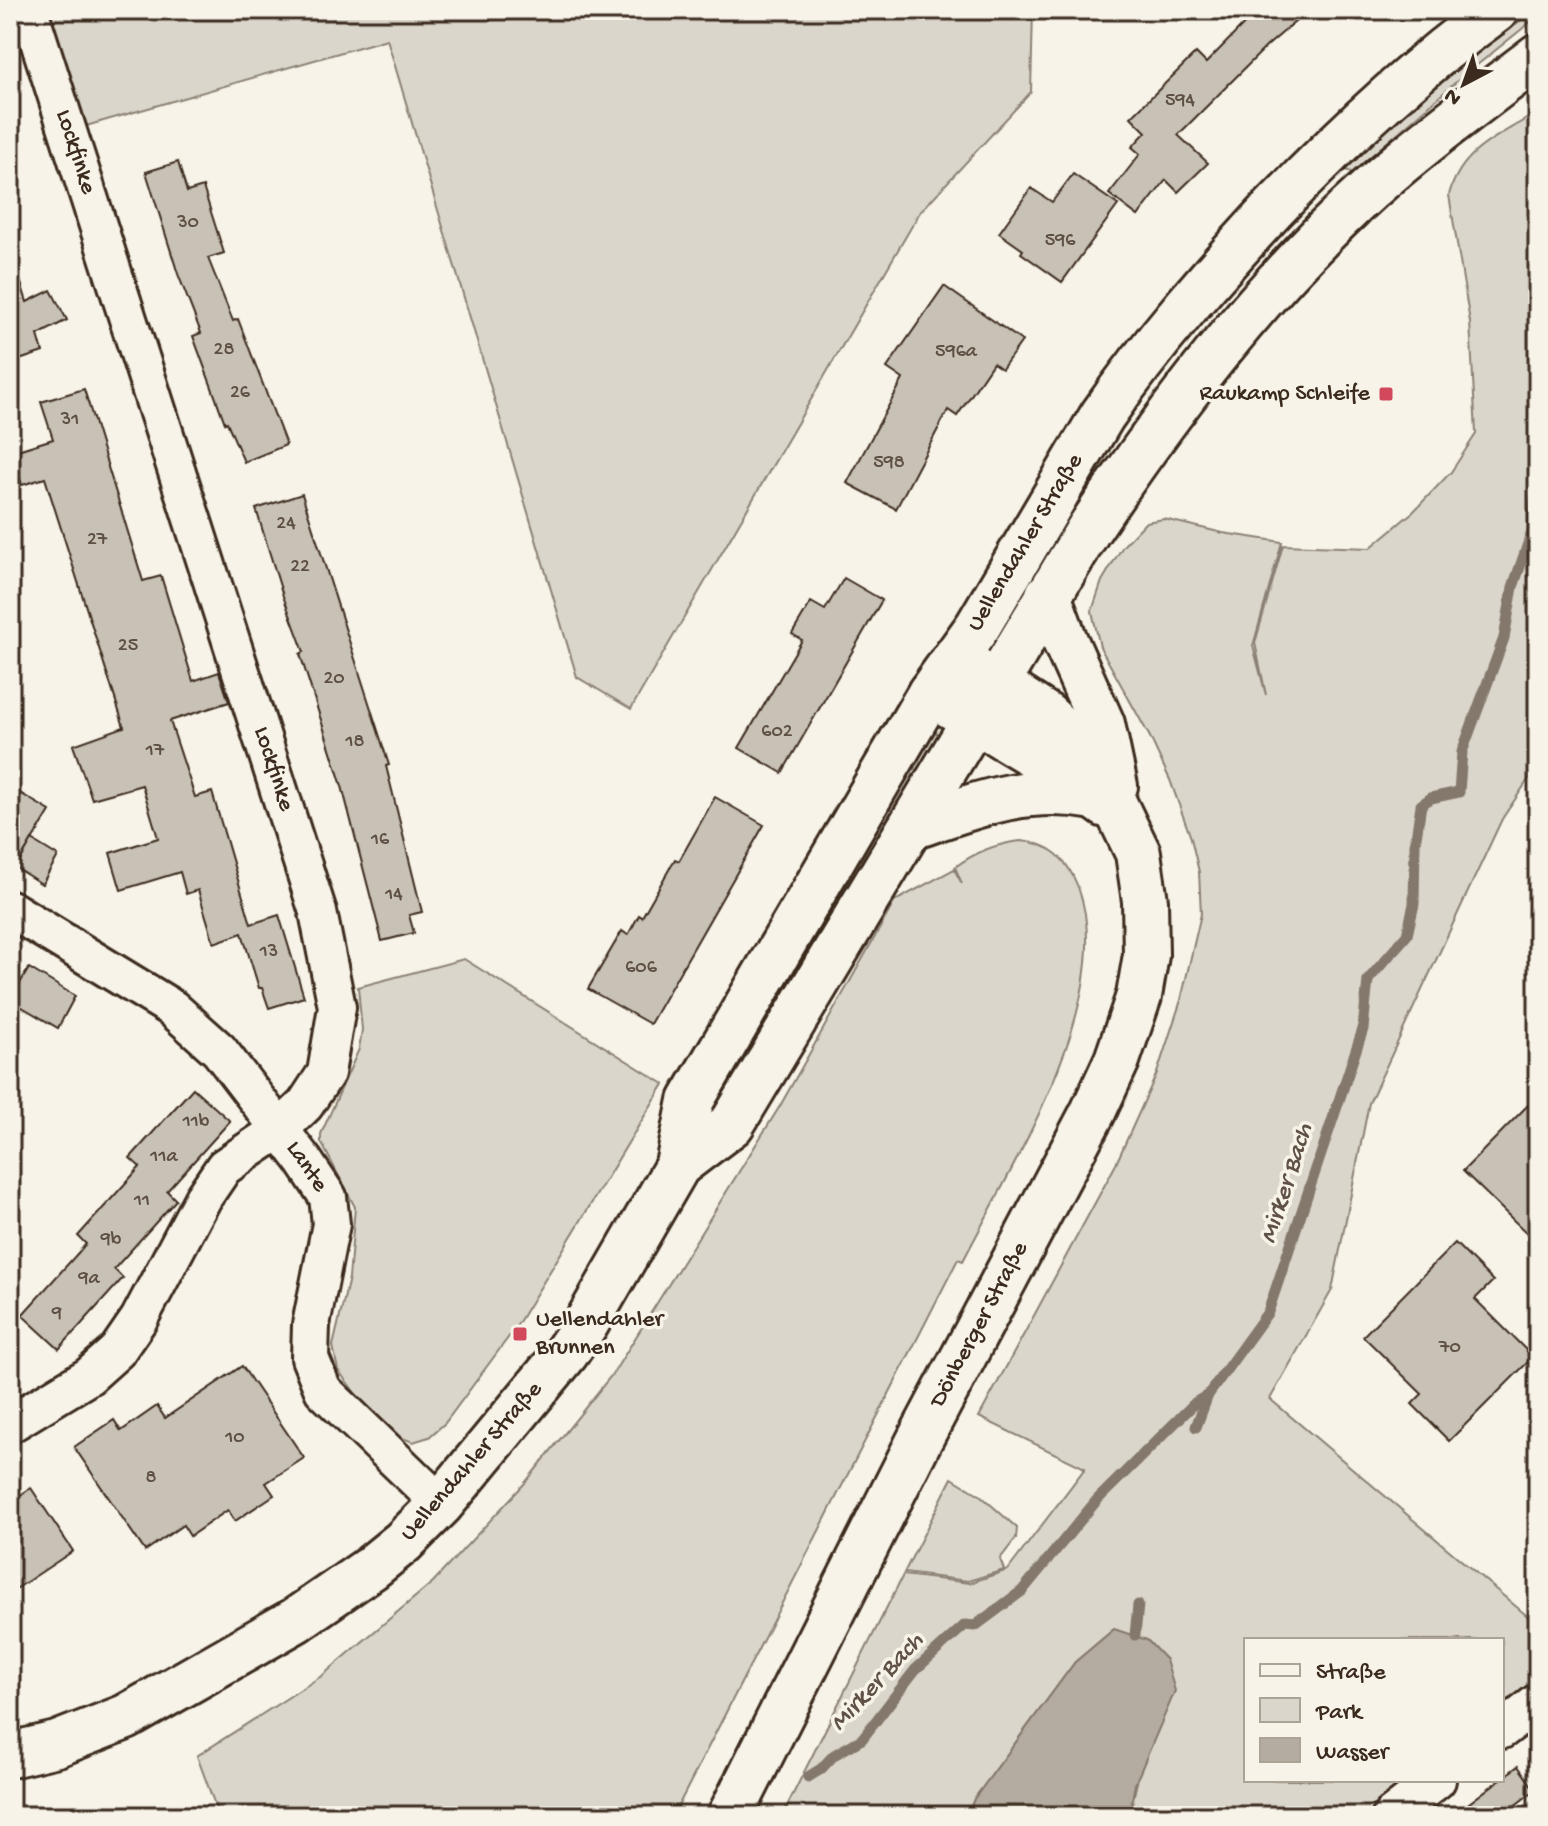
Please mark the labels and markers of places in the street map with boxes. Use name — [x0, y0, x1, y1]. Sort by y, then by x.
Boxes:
place label: Raukamp Schleife — [1199, 380, 1371, 409]
marker: Raukamp Schleife — [1377, 385, 1395, 403]
place label: Uellendahler Brunnen — [535, 1306, 666, 1363]
marker: Uellendahler Brunnen — [511, 1325, 529, 1343]

